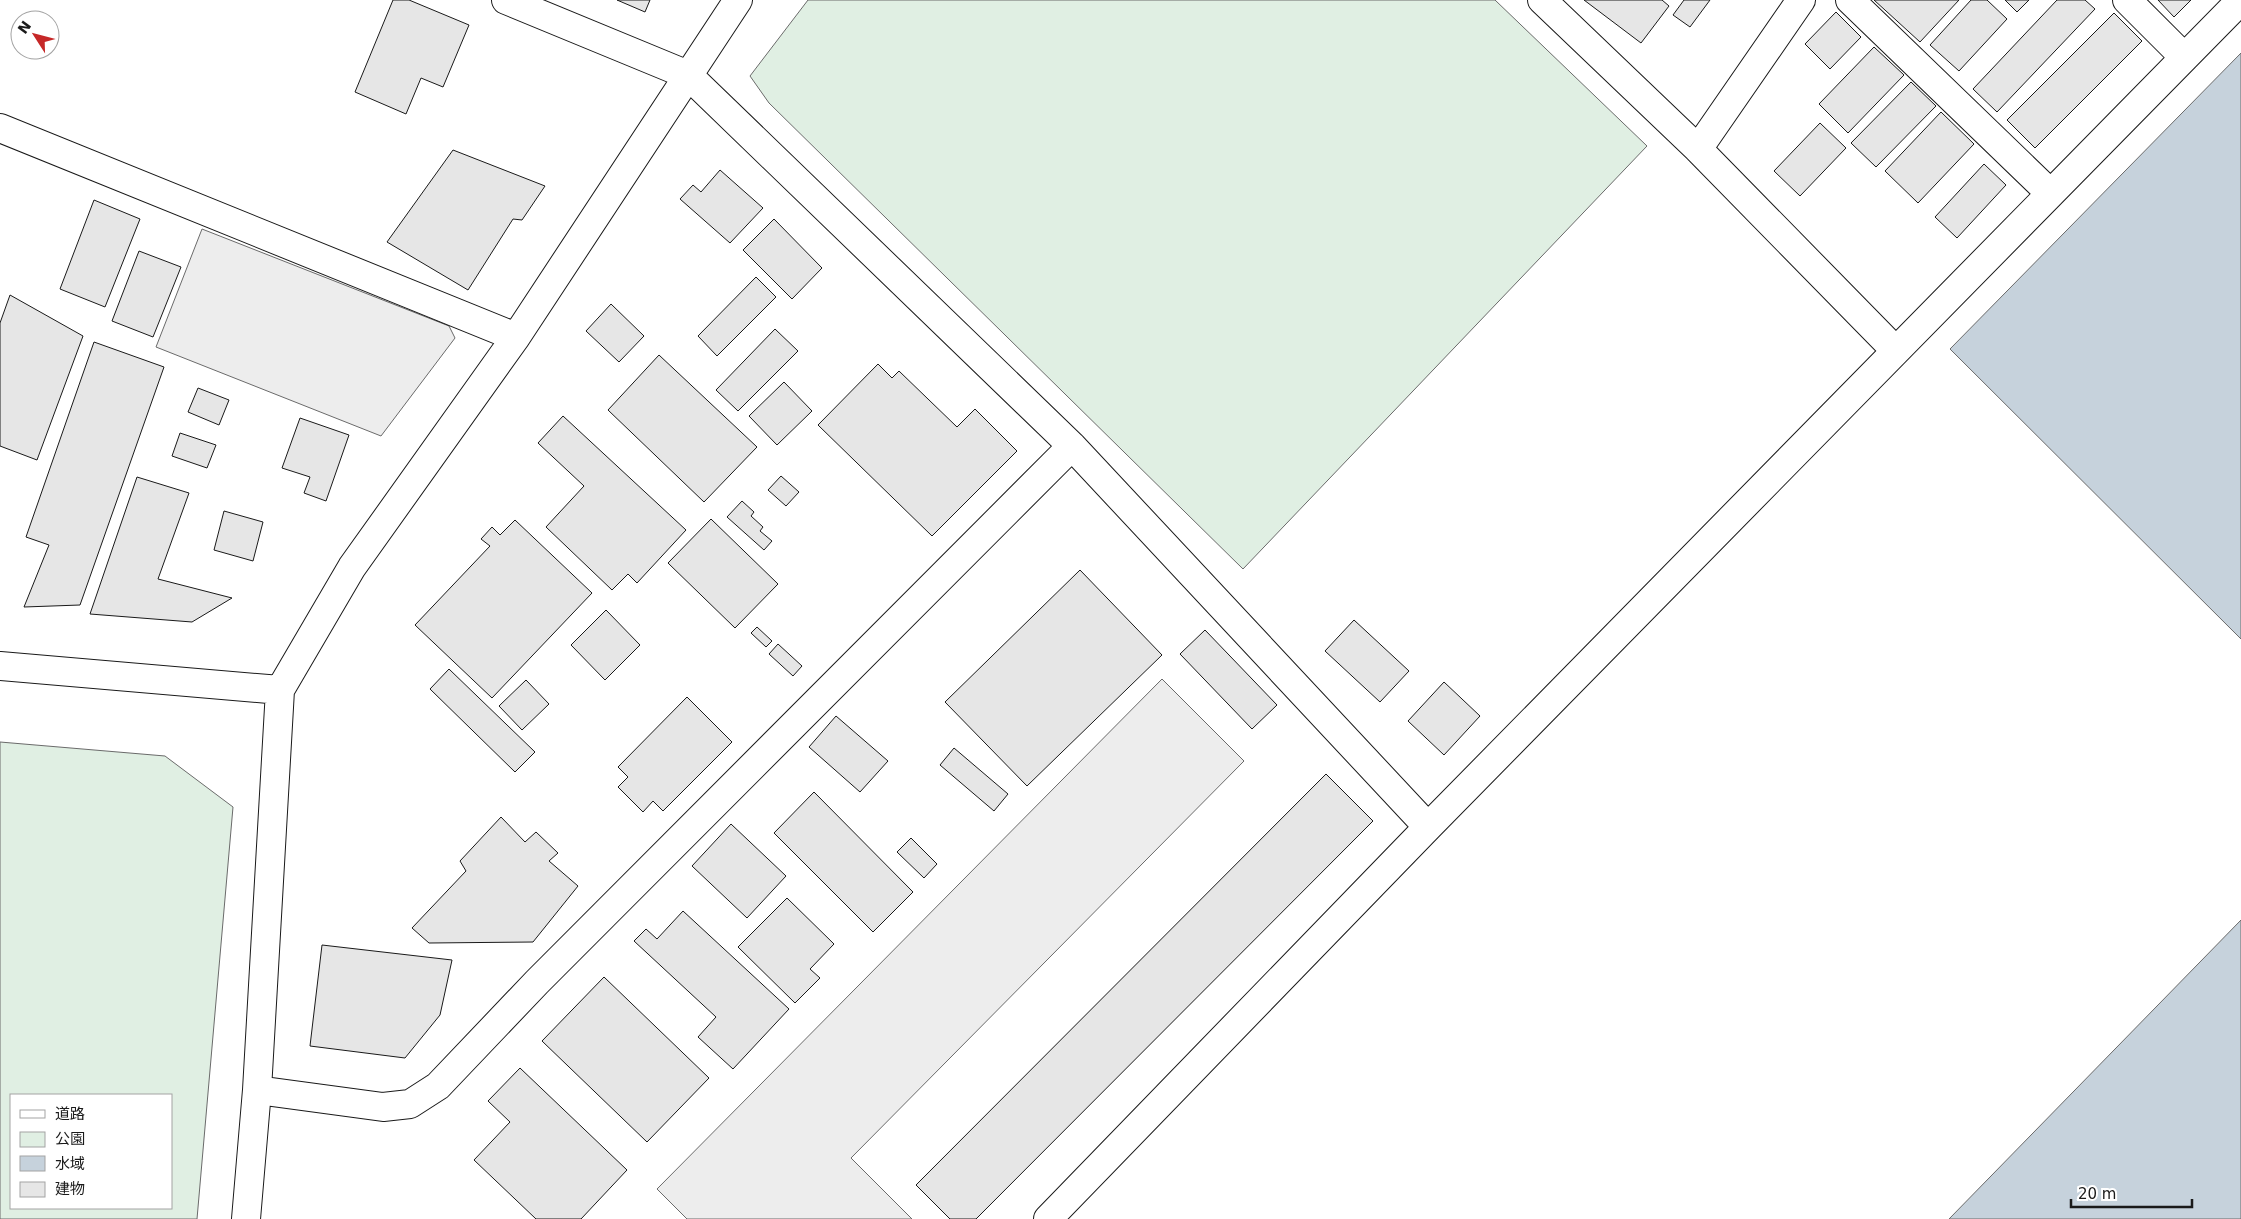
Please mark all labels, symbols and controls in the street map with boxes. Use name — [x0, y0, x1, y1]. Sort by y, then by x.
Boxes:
north arrow — [10, 10, 60, 60]
text: N — [15, 18, 34, 37]
legend — [10, 1094, 172, 1209]
text: 道路 — [55, 1105, 85, 1123]
text: 公園 — [55, 1130, 85, 1148]
text: 水域 — [55, 1155, 85, 1173]
scale bar — [2071, 1176, 2192, 1208]
text: 建物 — [55, 1180, 85, 1198]
text: 20 m — [2078, 1185, 2116, 1203]

